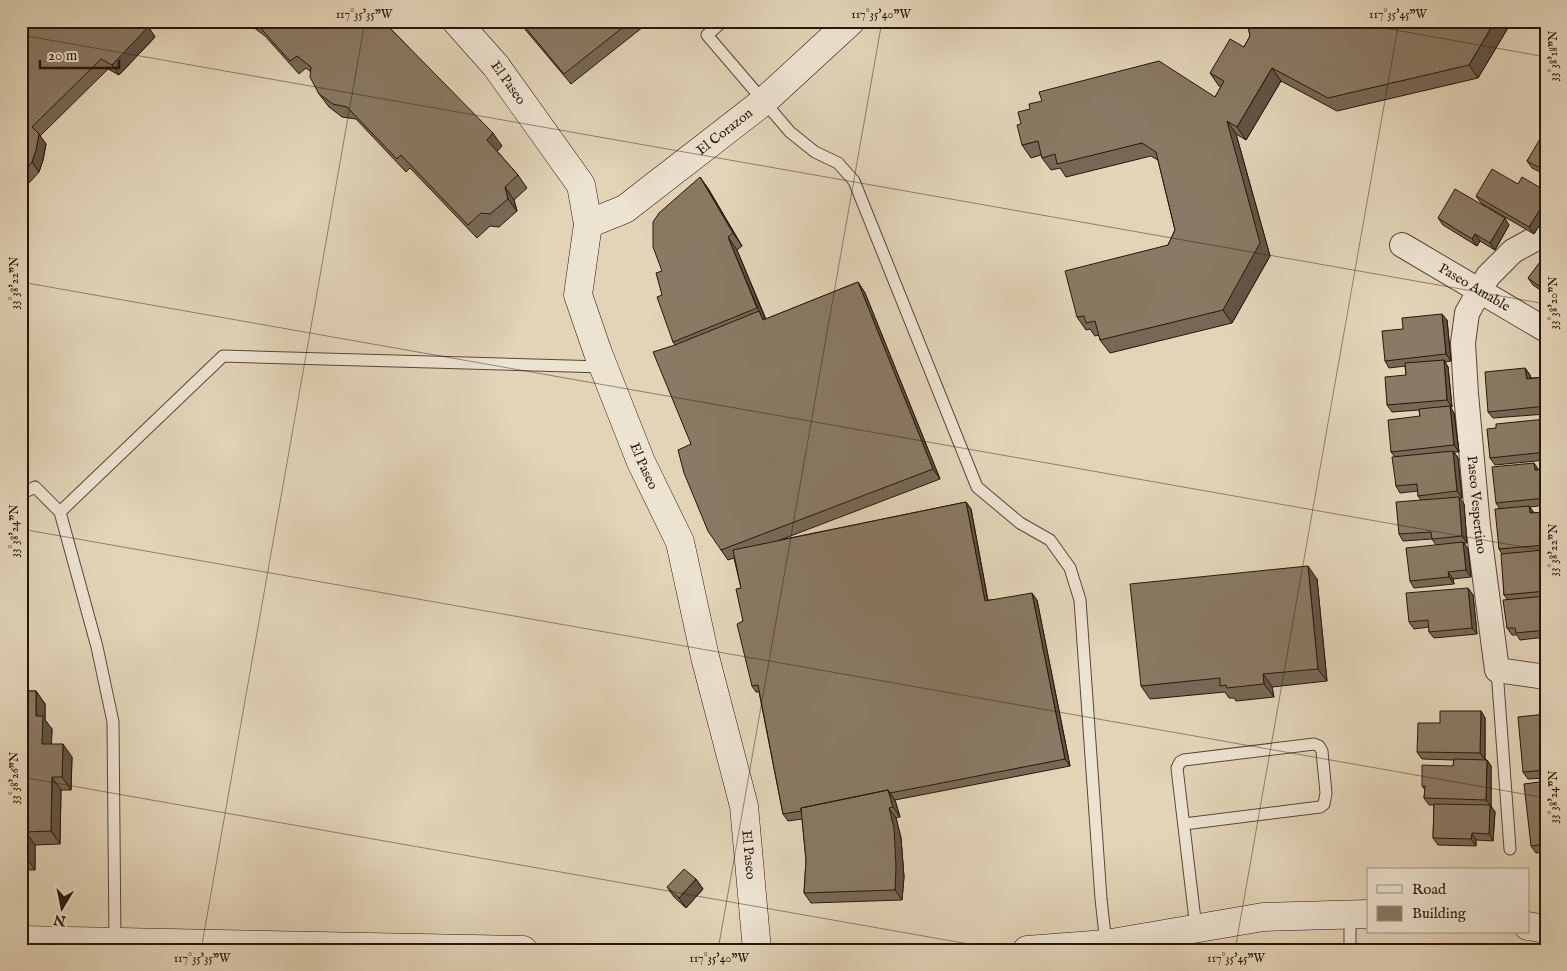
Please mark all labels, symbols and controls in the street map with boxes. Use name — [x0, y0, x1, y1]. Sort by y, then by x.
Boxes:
text: 117°35'35"W — [336, 7, 393, 22]
text: 117°35'40"W — [851, 7, 911, 22]
text: 117°35'45"W — [1369, 7, 1428, 22]
text: 33°38'18"N — [1546, 30, 1561, 81]
scale bar — [40, 38, 119, 70]
text: 20 m — [48, 46, 78, 65]
street label: El Paseo — [486, 58, 530, 109]
street label: El Corazon — [693, 104, 757, 159]
text: 33°38'22"N — [7, 256, 22, 309]
street label: Paseo Amable — [1435, 260, 1514, 316]
text: 33°38'20"N — [1546, 276, 1561, 330]
street label: El Paseo — [625, 440, 662, 493]
street label: Paseo Vespertino — [1463, 455, 1491, 555]
text: 33°38'24"N — [7, 504, 22, 558]
text: 33°38'22"N — [1546, 523, 1561, 576]
text: 33°38'26"N — [7, 751, 22, 804]
text: 33°38'24"N — [1546, 770, 1561, 824]
street label: El Paseo — [737, 829, 760, 881]
legend — [1367, 868, 1530, 934]
text: Road — [1412, 880, 1447, 899]
north arrow — [38, 884, 88, 934]
text: Building — [1412, 904, 1467, 923]
text: N — [52, 910, 68, 930]
text: 117°35'35"W — [174, 951, 231, 966]
text: 117°35'40"W — [689, 951, 749, 966]
text: 117°35'45"W — [1207, 951, 1266, 966]

